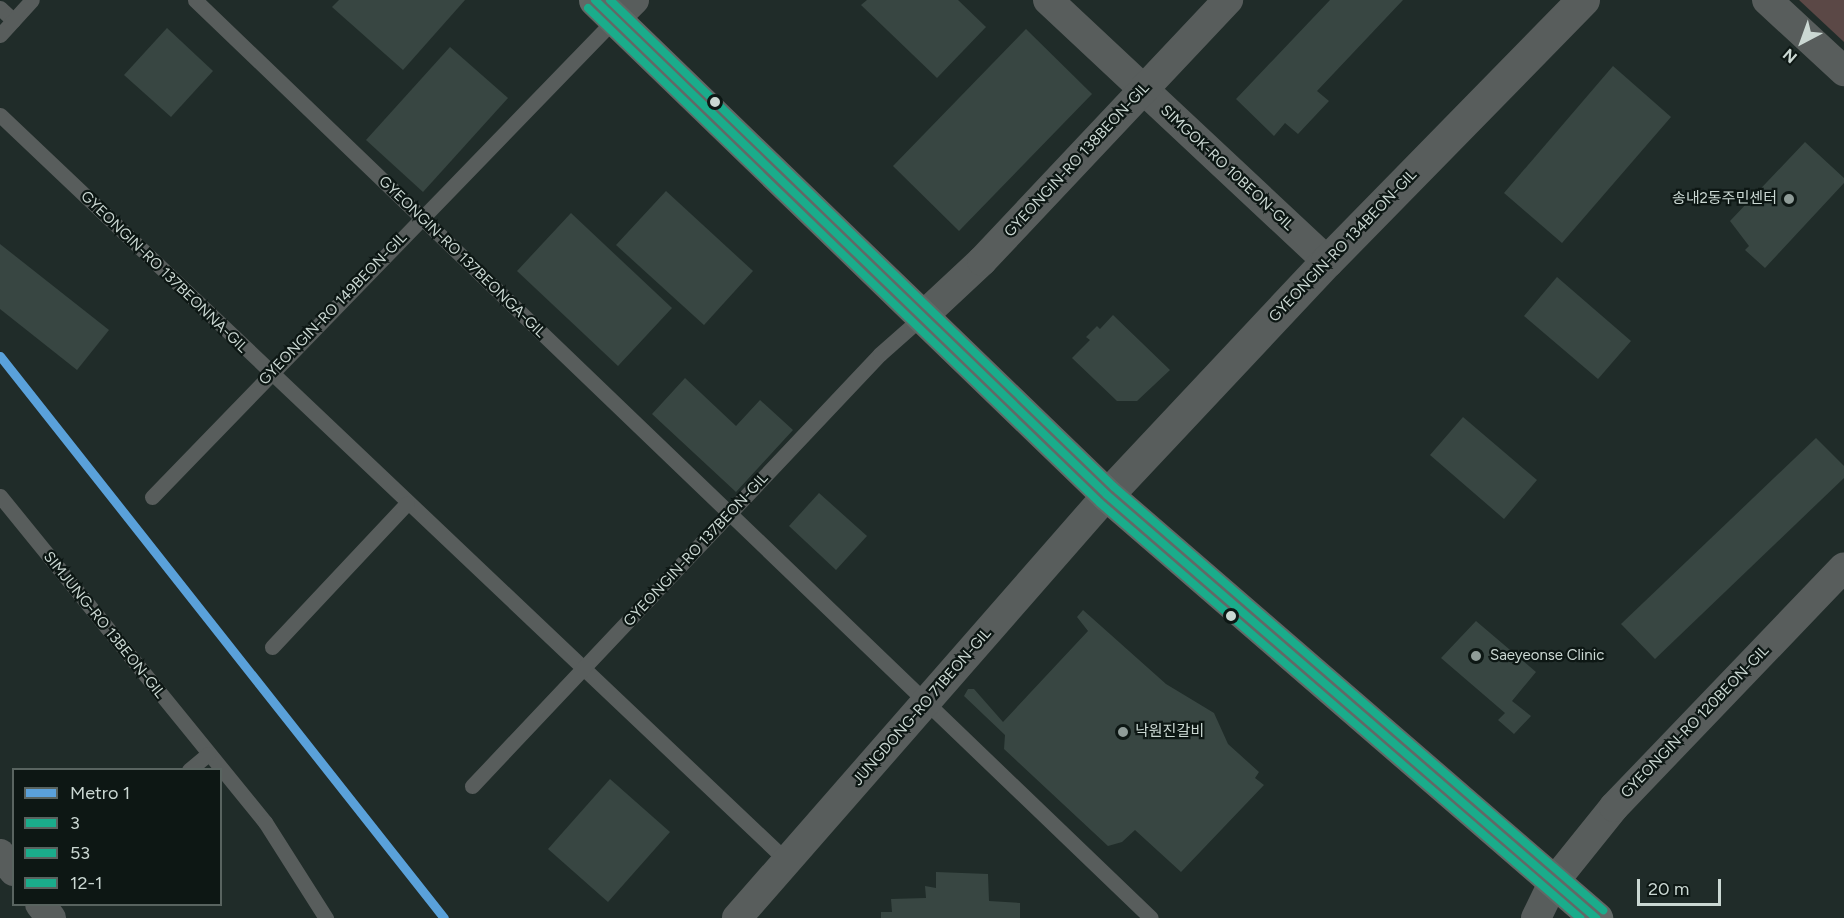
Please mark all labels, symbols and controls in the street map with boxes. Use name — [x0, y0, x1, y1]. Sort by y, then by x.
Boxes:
north arrow — [1772, 12, 1832, 72]
text: N — [1779, 45, 1801, 67]
street label: GYEONGIN-RO 138BEON-GIL — [1001, 79, 1153, 241]
unlabelled marker — [709, 96, 721, 108]
street label: SIMGOK-RO 10BEON-GIL — [1157, 102, 1297, 234]
street label: GYEONGIN-RO 134BEON-GIL — [1265, 166, 1421, 326]
street label: GYEONGIN-RO 137BEONGA-GIL — [375, 172, 549, 342]
street label: GYEONGIN-RO 137BEONNA-GIL — [77, 187, 251, 357]
place label: 송내2동주민센터 — [1672, 190, 1777, 208]
marker: 송내2동주민센터 — [1782, 192, 1796, 206]
street label: GYEONGIN-RO 149BEON-GIL — [255, 229, 411, 389]
street label: GYEONGIN-RO 137BEON-GIL — [620, 469, 772, 631]
street label: SIMJUNG-RO 13BEON-GIL — [39, 548, 169, 702]
unlabelled marker — [1225, 610, 1237, 622]
street label: JUNGDONG-RO 71BEON-GIL — [849, 625, 995, 789]
street label: GYEONGIN-RO 120BEON-GIL — [1617, 642, 1773, 802]
marker: Saeyeonse Clinic — [1467, 647, 1485, 665]
place label: Saeyeonse Clinic — [1490, 647, 1604, 665]
place label: 낙원진갈비 — [1135, 723, 1204, 741]
marker: 낙원진갈비 — [1116, 725, 1130, 739]
legend — [12, 768, 222, 906]
text: Metro 1 — [70, 782, 130, 804]
text: 3 — [70, 812, 80, 834]
text: 53 — [70, 842, 90, 864]
scale bar — [1640, 867, 1724, 905]
text: 12-1 — [70, 872, 102, 894]
text: 20 m — [1648, 878, 1689, 900]

